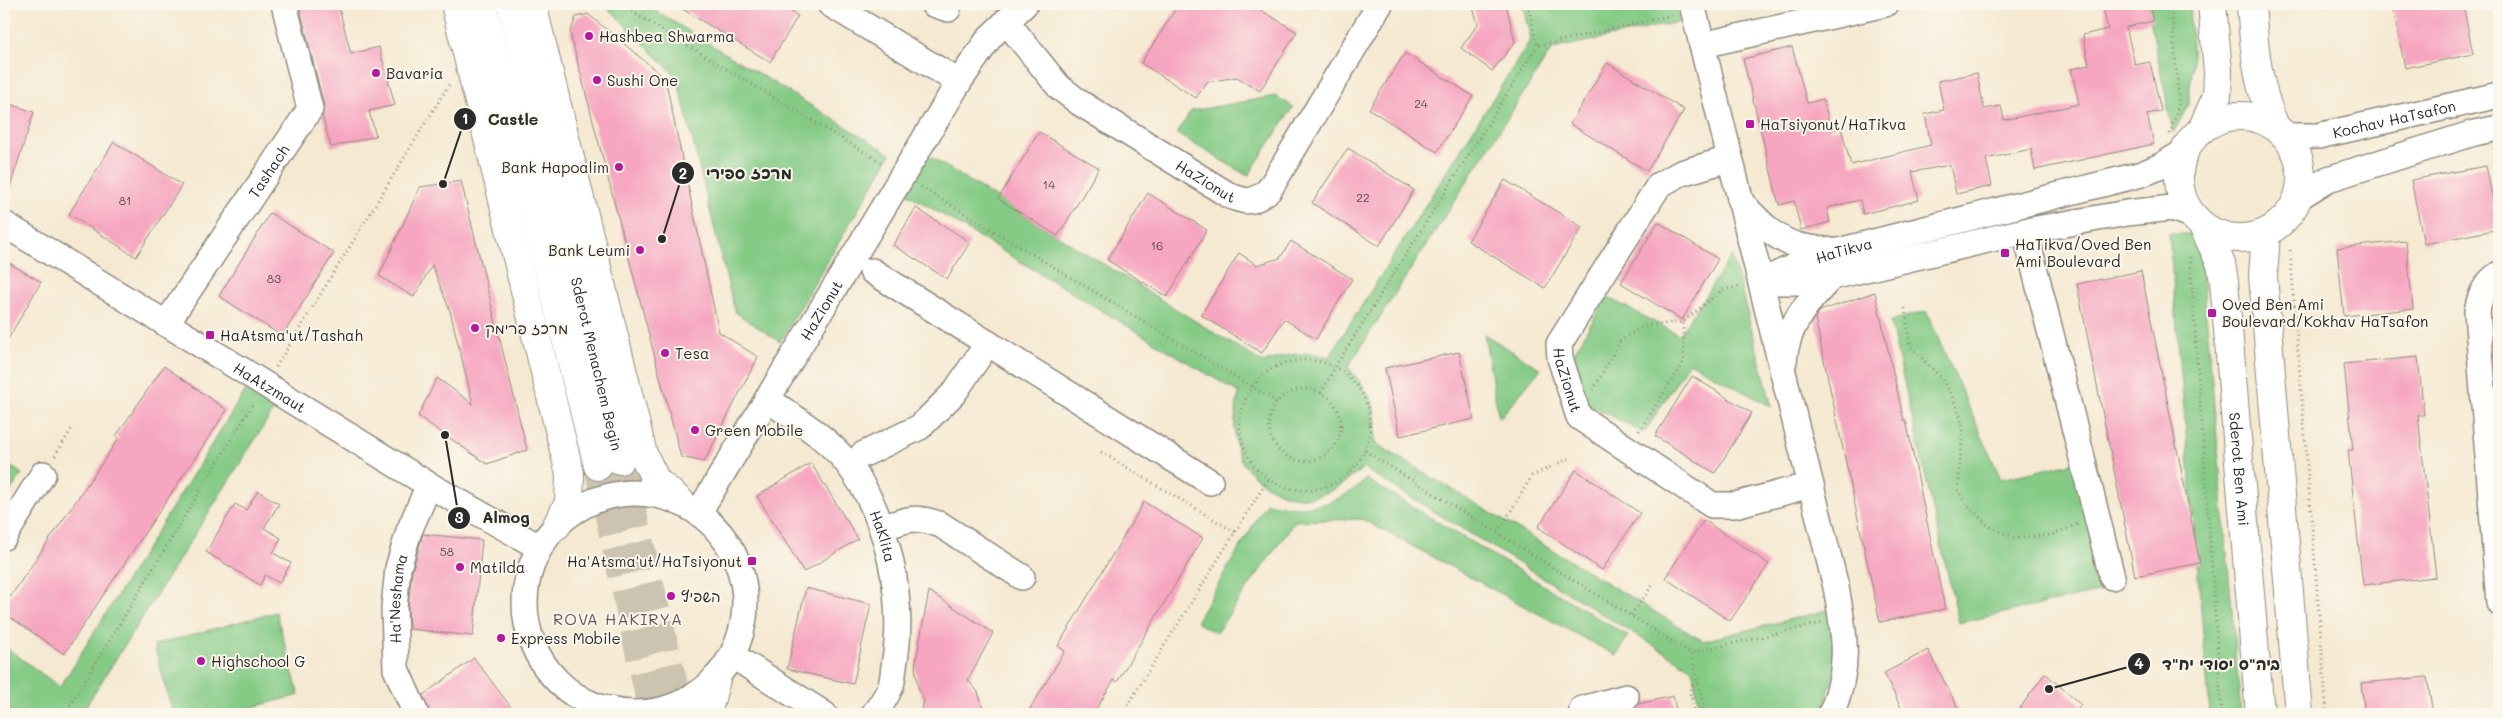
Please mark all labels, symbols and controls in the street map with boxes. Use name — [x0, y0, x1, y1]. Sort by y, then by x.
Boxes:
place label: Hashbea Shwarma — [599, 26, 735, 46]
marker: Hashbea Shwarma — [583, 30, 595, 42]
place label: Bavaria — [386, 63, 443, 83]
marker: Bavaria — [370, 67, 382, 79]
place label: Sushi One — [607, 70, 678, 90]
marker: Sushi One — [591, 74, 603, 86]
house number: 24 — [1414, 95, 1428, 111]
street label: Kochav HaTsafon — [2331, 95, 2458, 142]
callout: Castle — [452, 104, 548, 135]
text: 1 — [462, 108, 468, 128]
text: Castle — [488, 108, 538, 129]
place label: HaTsiyonut/HaTikva — [1760, 114, 1906, 134]
marker: HaTsiyonut/HaTikva — [1744, 118, 1756, 130]
street label: Tashach — [243, 141, 293, 202]
street label: HaZionut — [1172, 155, 1238, 207]
place label: Bank Hapoalim — [501, 157, 609, 177]
callout: מרכז ספירי — [671, 158, 802, 189]
marker: Bank Hapoalim — [613, 161, 625, 173]
text: מרכז ספירי — [706, 162, 792, 183]
text: 2 — [679, 163, 687, 183]
house number: 14 — [1043, 176, 1055, 192]
house number: 22 — [1356, 189, 1370, 205]
house number: 81 — [119, 192, 131, 208]
street label: HaTikva — [1813, 233, 1874, 268]
place label: HaTikva/Oved Ben Ami Boulevard — [2015, 234, 2151, 271]
house number: 16 — [1151, 237, 1163, 253]
place label: Bank Leumi — [548, 240, 630, 260]
marker: Bank Leumi — [634, 244, 646, 256]
marker: HaTikva/Oved Ben Ami Boulevard — [1999, 247, 2011, 259]
house number: 83 — [267, 270, 281, 286]
street label: Sderot Menachem Begin — [567, 275, 627, 453]
street label: HaZionut — [795, 276, 847, 344]
place label: Oved Ben Ami Boulevard/Kokhav HaTsafon — [2222, 294, 2428, 331]
marker: Oved Ben Ami Boulevard/Kokhav HaTsafon — [2206, 307, 2218, 319]
place label: מרכז פרימק — [485, 318, 568, 338]
marker: מרכז פרימק — [469, 322, 481, 334]
place label: HaAtsma'ut/Tashah — [220, 325, 363, 345]
marker: HaAtsma'ut/Tashah — [204, 329, 216, 341]
place label: Tesa — [675, 343, 709, 363]
marker: Tesa — [659, 347, 671, 359]
street label: HaZionut — [1549, 347, 1587, 415]
street label: HaAtzmaut — [230, 357, 310, 417]
street label: Sderot Ben Ami — [2225, 411, 2254, 527]
place label: Green Mobile — [705, 420, 803, 440]
marker: Green Mobile — [689, 424, 701, 436]
callout: Almog — [447, 502, 539, 533]
text: Almog — [482, 506, 530, 527]
text: 3 — [454, 507, 464, 527]
street label: HaKlita — [865, 507, 901, 564]
house number: 58 — [440, 543, 454, 559]
street label: Ha'Neshama — [384, 551, 412, 644]
place label: Ha'Atsma'ut/HaTsiyonut — [567, 551, 742, 571]
marker: Ha'Atsma'ut/HaTsiyonut — [746, 555, 758, 567]
place label: Matilda — [470, 557, 525, 577]
marker: Matilda — [454, 561, 466, 573]
place label: השפיץ — [681, 586, 720, 606]
marker: השפיץ — [665, 590, 677, 602]
district label: ROVA HAKIRYA — [553, 608, 683, 629]
place label: Express Mobile — [511, 628, 621, 648]
marker: Express Mobile — [495, 632, 507, 644]
callout: ביה"ס יסודי יח"ד — [2127, 649, 2290, 680]
place label: Highschool G — [211, 651, 306, 671]
text: 4 — [2134, 653, 2144, 673]
text: ביה"ס יסודי יח"ד — [2162, 653, 2280, 674]
marker: Highschool G — [195, 655, 207, 667]

